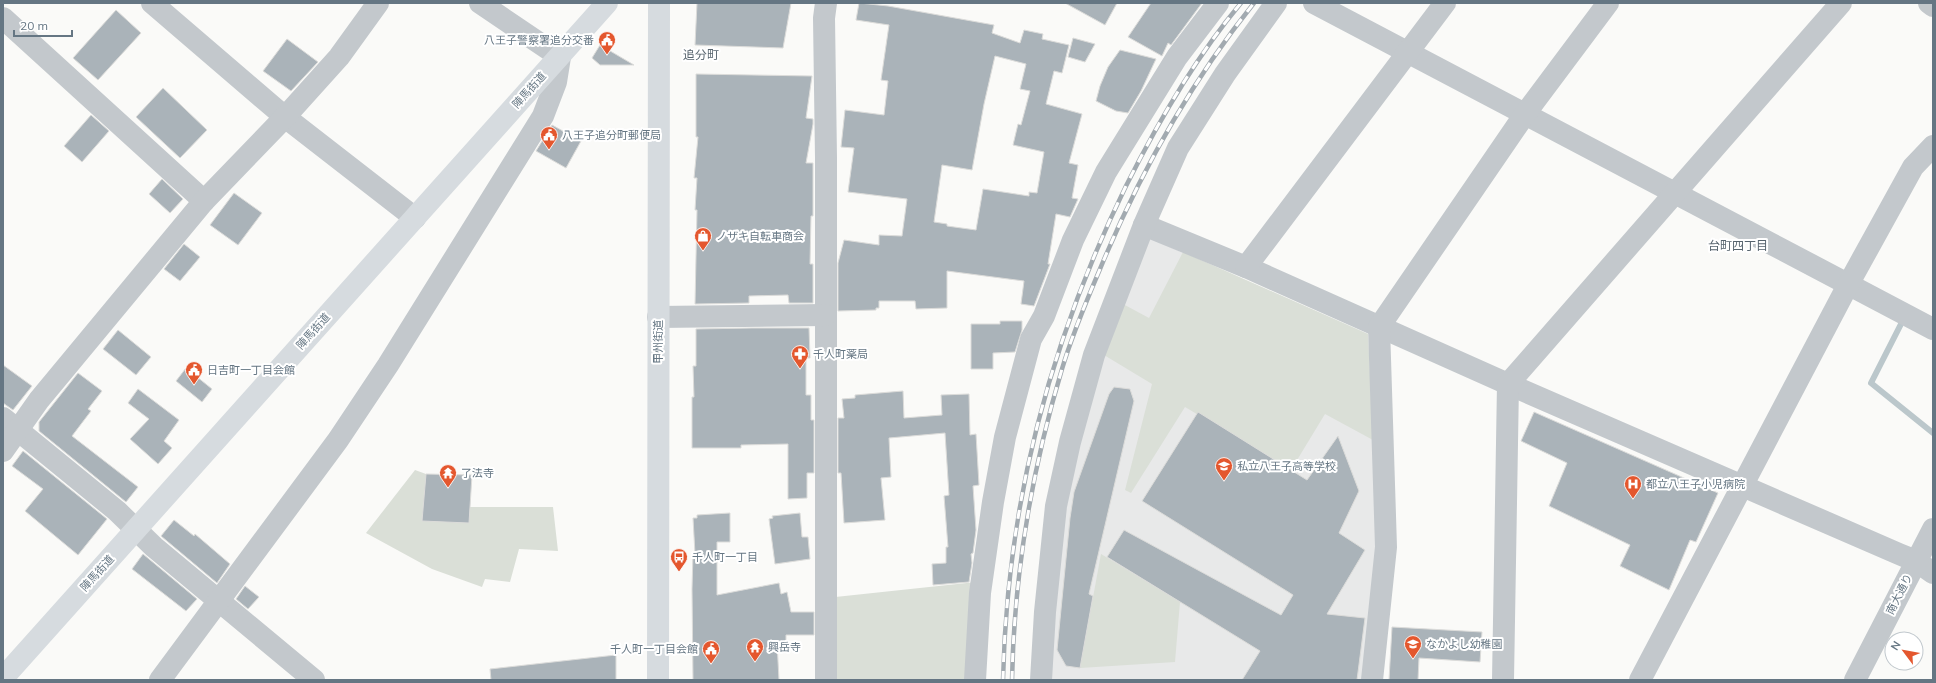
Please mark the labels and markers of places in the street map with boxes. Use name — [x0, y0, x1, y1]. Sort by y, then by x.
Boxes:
public building icon: 八王子警察署追分交番 — [597, 30, 617, 55]
place label: 八王子警察署追分交番 — [484, 33, 594, 47]
public building icon: 八王子追分町郵便局 — [539, 125, 559, 150]
place label: 八王子追分町郵便局 — [562, 128, 661, 142]
shop icon: ノザキ自転車商会 — [693, 226, 713, 251]
place label: ノザキ自転車商会 — [716, 229, 804, 243]
pharmacy icon: 千人町薬局 — [790, 344, 810, 369]
place label: 千人町薬局 — [813, 347, 868, 361]
public building icon: 日吉町一丁目会館 — [184, 360, 204, 385]
place label: 日吉町一丁目会館 — [207, 363, 295, 377]
school or university icon: 私立八王子高等学校 — [1214, 456, 1234, 481]
place label: 私立八王子高等学校 — [1237, 459, 1336, 473]
temple icon: 了法寺 — [438, 463, 458, 488]
place label: 了法寺 — [461, 466, 494, 480]
hospital icon: 都立八王子小児病院 — [1623, 474, 1643, 499]
place label: 都立八王子小児病院 — [1646, 477, 1745, 491]
bus stop icon: 千人町一丁目 — [669, 547, 689, 572]
place label: 千人町一丁目 — [692, 550, 758, 564]
school or university icon: なかよし幼稚園 — [1403, 634, 1423, 659]
temple icon: 興岳寺 — [745, 637, 765, 662]
place label: なかよし幼稚園 — [1426, 637, 1502, 651]
public building icon: 千人町一丁目会館 — [701, 639, 721, 664]
place label: 興岳寺 — [768, 640, 801, 654]
place label: 千人町一丁目会館 — [610, 642, 698, 656]

